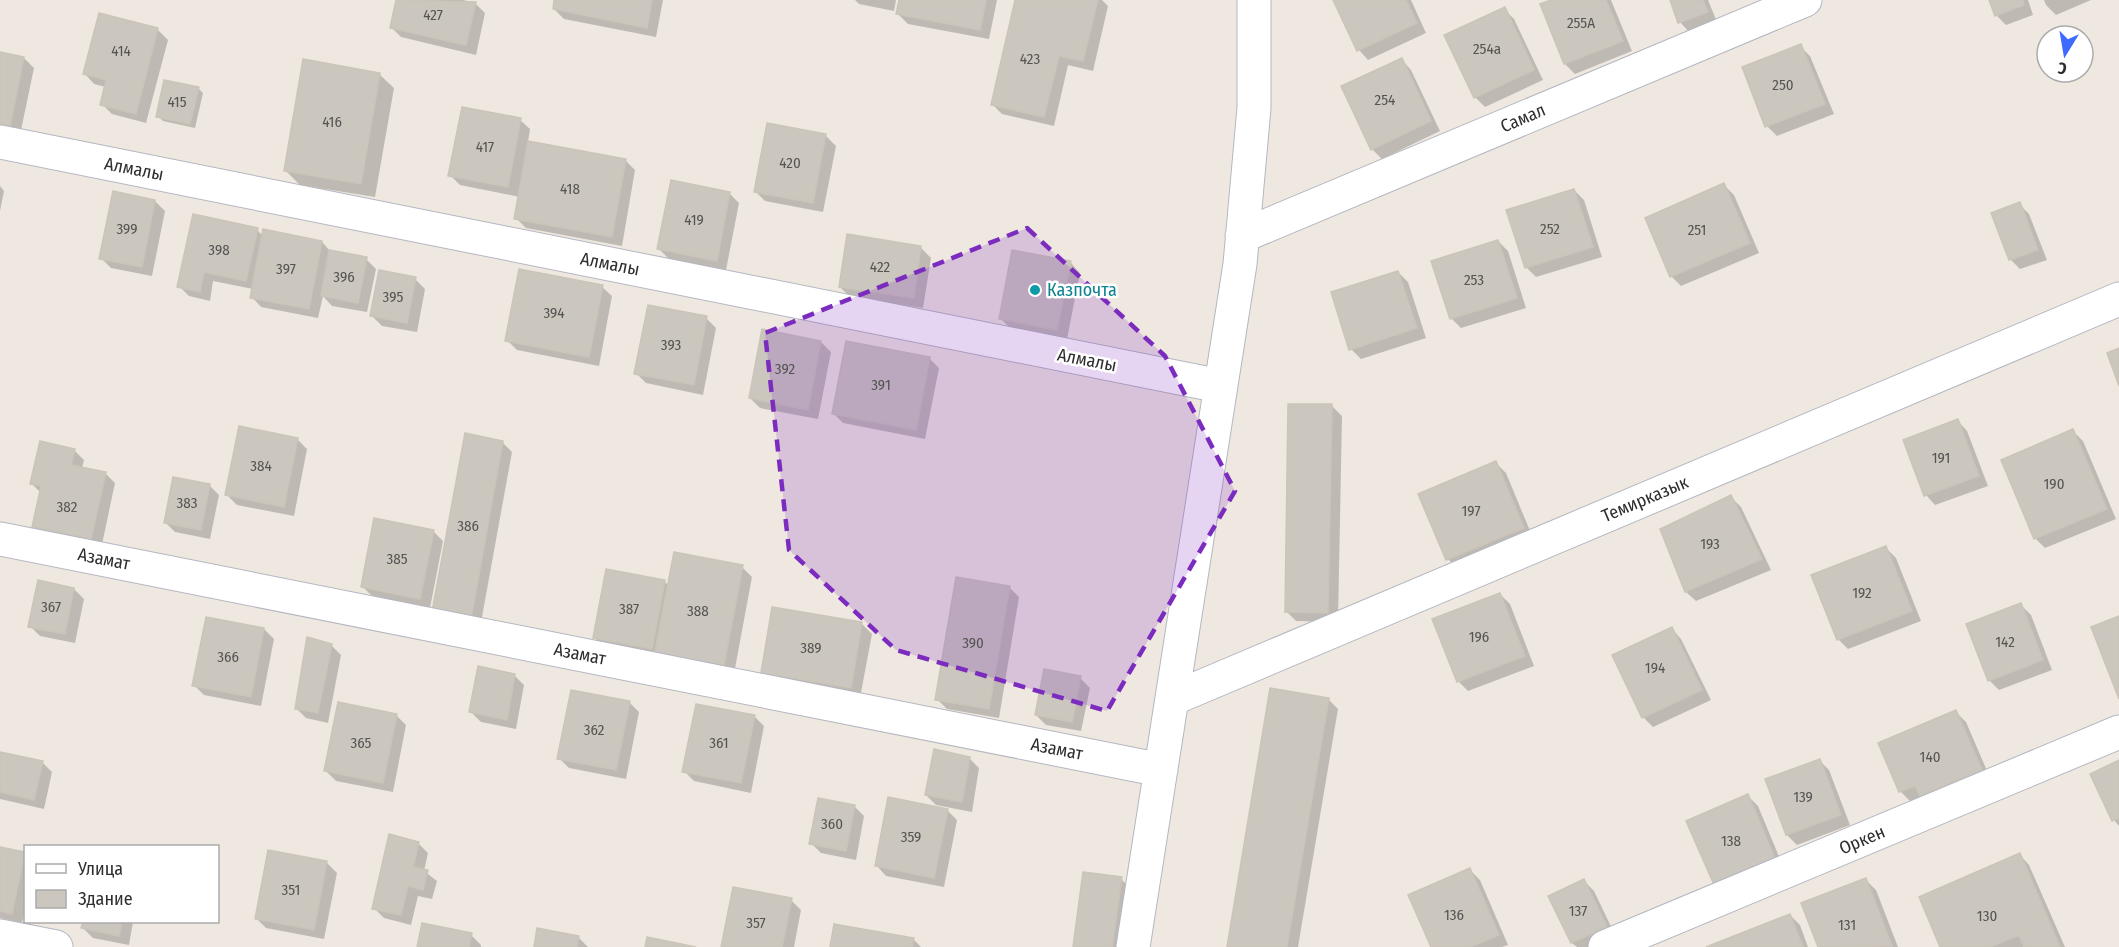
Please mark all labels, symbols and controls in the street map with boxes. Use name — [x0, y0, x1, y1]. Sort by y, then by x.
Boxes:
house number: 427 — [423, 6, 443, 24]
house number: 255А — [1567, 14, 1595, 32]
north arrow — [2035, 24, 2095, 84]
house number: 254а — [1473, 40, 1501, 58]
house number: 414 — [111, 42, 131, 60]
house number: 423 — [1020, 50, 1040, 68]
text: С — [2056, 58, 2068, 78]
house number: 250 — [1772, 76, 1794, 94]
house number: 254 — [1375, 91, 1395, 109]
house number: 415 — [167, 93, 187, 111]
street label: Самал — [1497, 99, 1549, 137]
house number: 416 — [322, 113, 342, 131]
house number: 417 — [476, 138, 494, 156]
street label: Алмалы — [103, 153, 165, 185]
house number: 420 — [779, 154, 801, 172]
house number: 418 — [560, 180, 580, 198]
house number: 419 — [684, 211, 704, 229]
house number: 399 — [116, 220, 138, 238]
house number: 252 — [1540, 220, 1560, 238]
house number: 251 — [1688, 221, 1706, 239]
house number: 398 — [208, 241, 230, 259]
street label: Алмалы — [579, 248, 641, 280]
house number: 422 — [870, 258, 891, 276]
house number: 397 — [276, 260, 296, 278]
house number: 396 — [333, 268, 355, 286]
house number: 253 — [1464, 271, 1484, 289]
place label: Казпочта — [1047, 279, 1117, 301]
marker: Казпочта — [1028, 283, 1042, 297]
house number: 395 — [383, 288, 403, 306]
house number: 394 — [543, 304, 565, 322]
house number: 393 — [661, 336, 681, 354]
street label: Алмалы — [1056, 344, 1118, 376]
house number: 392 — [775, 360, 796, 378]
house number: 391 — [871, 376, 891, 394]
house number: 191 — [1932, 449, 1950, 467]
house number: 384 — [250, 457, 272, 475]
street label: Темирказык — [1598, 471, 1692, 527]
house number: 190 — [2044, 475, 2064, 493]
house number: 383 — [176, 494, 198, 512]
house number: 382 — [57, 498, 78, 516]
house number: 197 — [1461, 502, 1481, 520]
house number: 386 — [457, 517, 479, 535]
house number: 193 — [1700, 535, 1720, 553]
street label: Азамат — [76, 543, 133, 575]
house number: 385 — [386, 550, 408, 568]
house number: 192 — [1852, 584, 1872, 602]
house number: 367 — [41, 598, 61, 616]
house number: 387 — [619, 600, 639, 618]
house number: 388 — [687, 602, 709, 620]
house number: 196 — [1469, 628, 1489, 646]
house number: 142 — [1995, 633, 2015, 651]
house number: 390 — [962, 634, 984, 652]
street label: Азамат — [552, 638, 609, 670]
house number: 389 — [800, 639, 822, 657]
house number: 366 — [217, 648, 239, 666]
house number: 194 — [1645, 659, 1665, 677]
house number: 362 — [584, 721, 605, 739]
street label: Азамат — [1029, 733, 1086, 765]
house number: 365 — [350, 734, 372, 752]
house number: 361 — [709, 734, 729, 752]
house number: 140 — [1920, 748, 1940, 766]
house number: 139 — [1793, 788, 1813, 806]
house number: 360 — [821, 815, 843, 833]
street label: Оркен — [1836, 821, 1888, 859]
house number: 359 — [901, 828, 921, 846]
house number: 138 — [1721, 832, 1741, 850]
legend — [24, 845, 219, 923]
text: Улица — [77, 858, 123, 880]
house number: 351 — [282, 881, 300, 899]
text: Здание — [78, 888, 133, 910]
house number: 137 — [1569, 902, 1587, 920]
house number: 136 — [1444, 906, 1464, 924]
house number: 130 — [1977, 907, 1997, 925]
house number: 357 — [746, 914, 766, 932]
house number: 131 — [1838, 916, 1856, 934]

